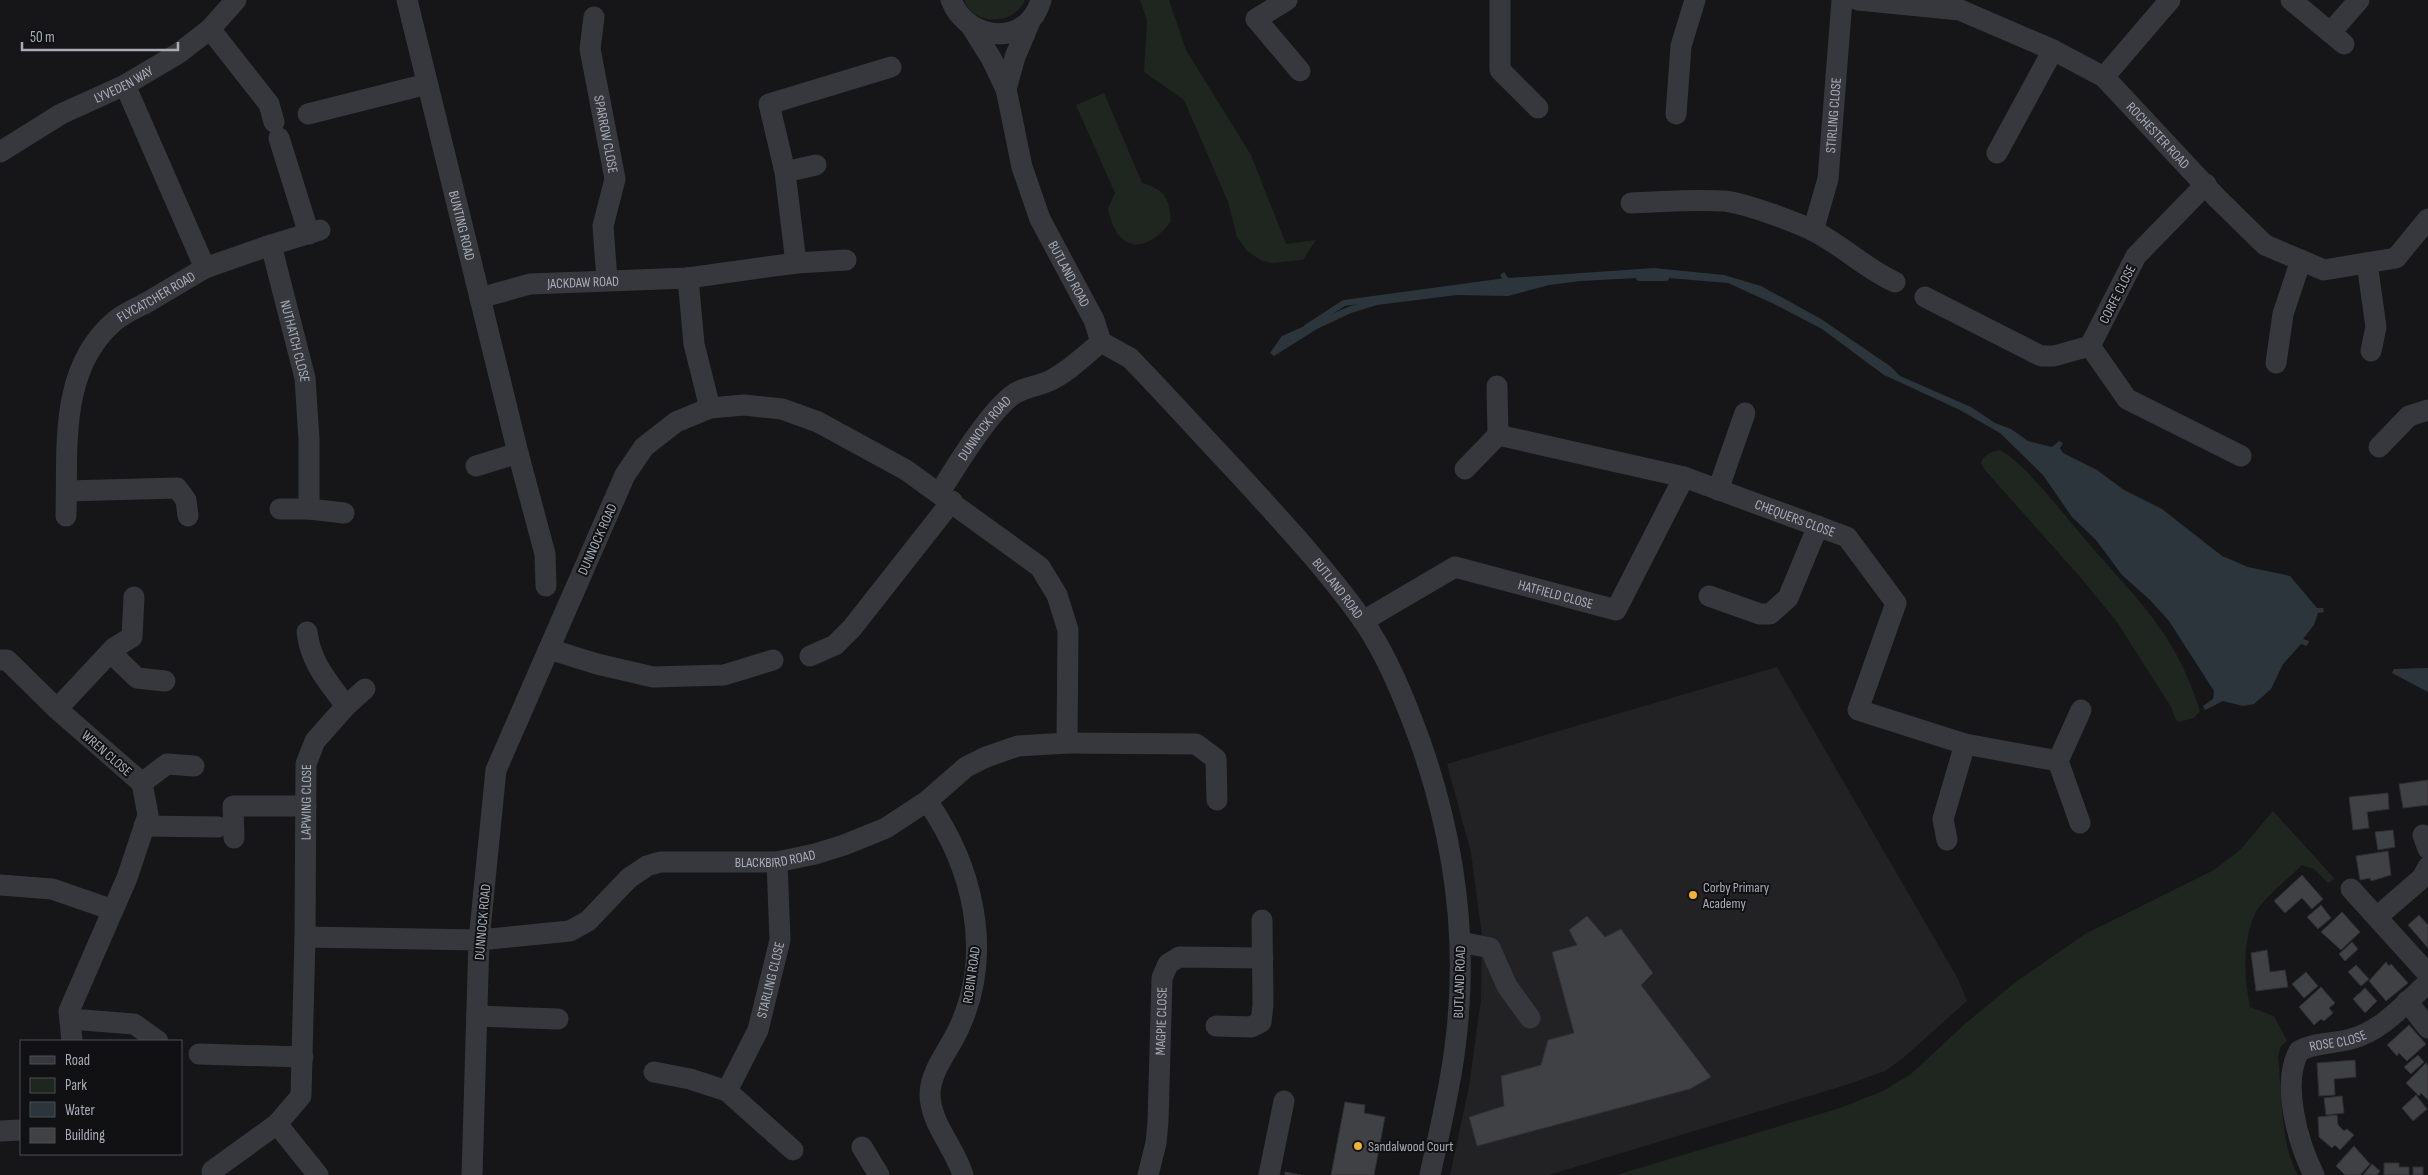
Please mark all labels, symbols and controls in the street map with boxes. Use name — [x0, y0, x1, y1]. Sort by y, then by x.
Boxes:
scale bar — [22, 20, 179, 52]
text: 50 m — [30, 28, 55, 47]
street label: LYVEDEN WAY — [91, 62, 156, 107]
street label: STIRLING CLOSE — [1822, 77, 1845, 154]
street label: SPARROW CLOSE — [590, 94, 622, 175]
street label: ROCHESTER ROAD — [2123, 99, 2193, 172]
street label: BUNTING ROAD — [445, 189, 478, 262]
street label: BUTLAND ROAD — [1044, 238, 1094, 310]
street label: CORFE CLOSE — [2095, 262, 2140, 327]
street label: FLYCATCHER ROAD — [114, 268, 198, 326]
street label: JACKDAW ROAD — [546, 273, 619, 292]
street label: NUTHATCH CLOSE — [276, 298, 313, 383]
street label: DUNNOCK ROAD — [954, 392, 1015, 464]
street label: CHEQUERS CLOSE — [1752, 496, 1838, 541]
street label: DUNNOCK ROAD — [574, 501, 621, 578]
street label: BUTLAND ROAD — [1309, 555, 1367, 622]
street label: HATFIELD CLOSE — [1516, 576, 1595, 613]
street label: WREN CLOSE — [78, 727, 135, 780]
street label: LAPWING CLOSE — [298, 764, 315, 840]
street label: BLACKBIRD ROAD — [735, 846, 817, 871]
place label: Corby Primary Academy — [1702, 879, 1770, 912]
street label: DUNNOCK ROAD — [471, 883, 494, 961]
marker: Corby Primary Academy — [1687, 889, 1699, 901]
street label: STARLING CLOSE — [753, 940, 788, 1020]
street label: ROBIN ROAD — [959, 945, 984, 1005]
street label: BUTLAND ROAD — [1450, 945, 1469, 1019]
street label: MAGPIE CLOSE — [1152, 987, 1171, 1056]
street label: ROSE CLOSE — [2308, 1026, 2369, 1055]
legend — [20, 1040, 182, 1155]
text: Road — [65, 1051, 90, 1070]
text: Park — [65, 1076, 87, 1095]
text: Water — [65, 1101, 96, 1120]
text: Building — [65, 1126, 105, 1145]
place label: Sandalwood Court — [1368, 1138, 1453, 1155]
marker: Sandalwood Court — [1352, 1140, 1364, 1152]

